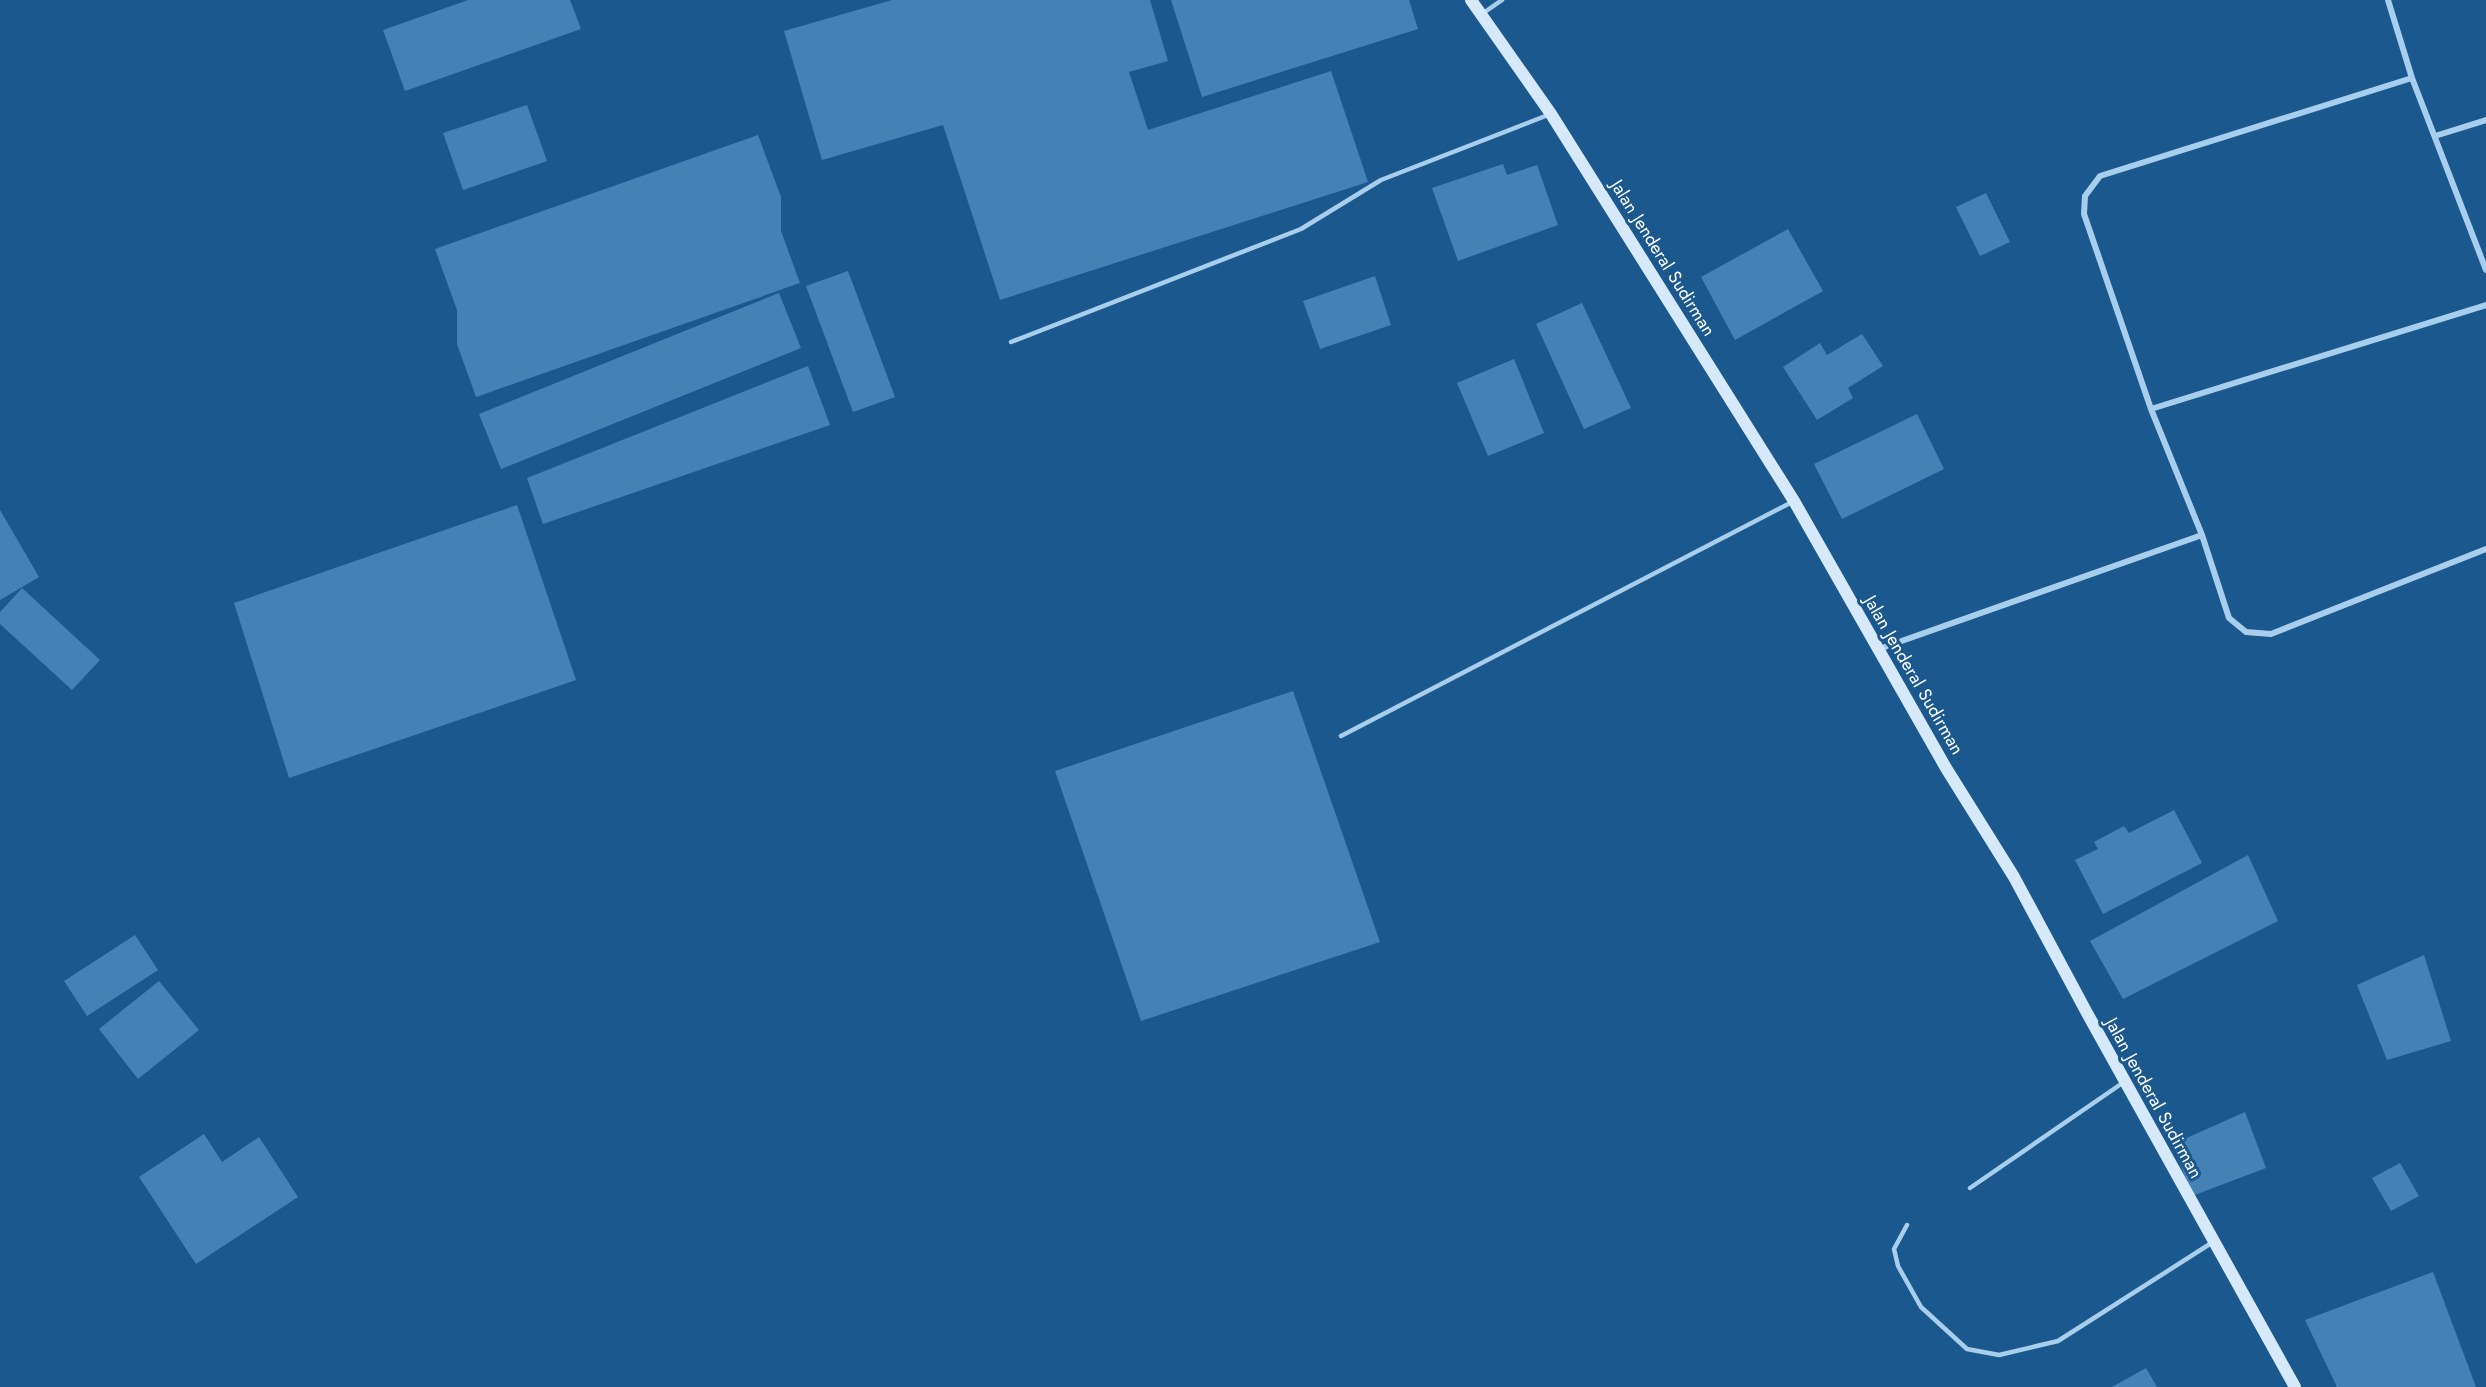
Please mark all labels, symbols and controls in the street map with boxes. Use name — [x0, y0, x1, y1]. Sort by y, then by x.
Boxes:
street label: Jalan Jenderal Sudirman — [1603, 173, 1722, 341]
street label: Jalan Jenderal Sudirman — [1857, 589, 1970, 760]
street label: Jalan Jenderal Sudirman — [2098, 1011, 2209, 1183]

